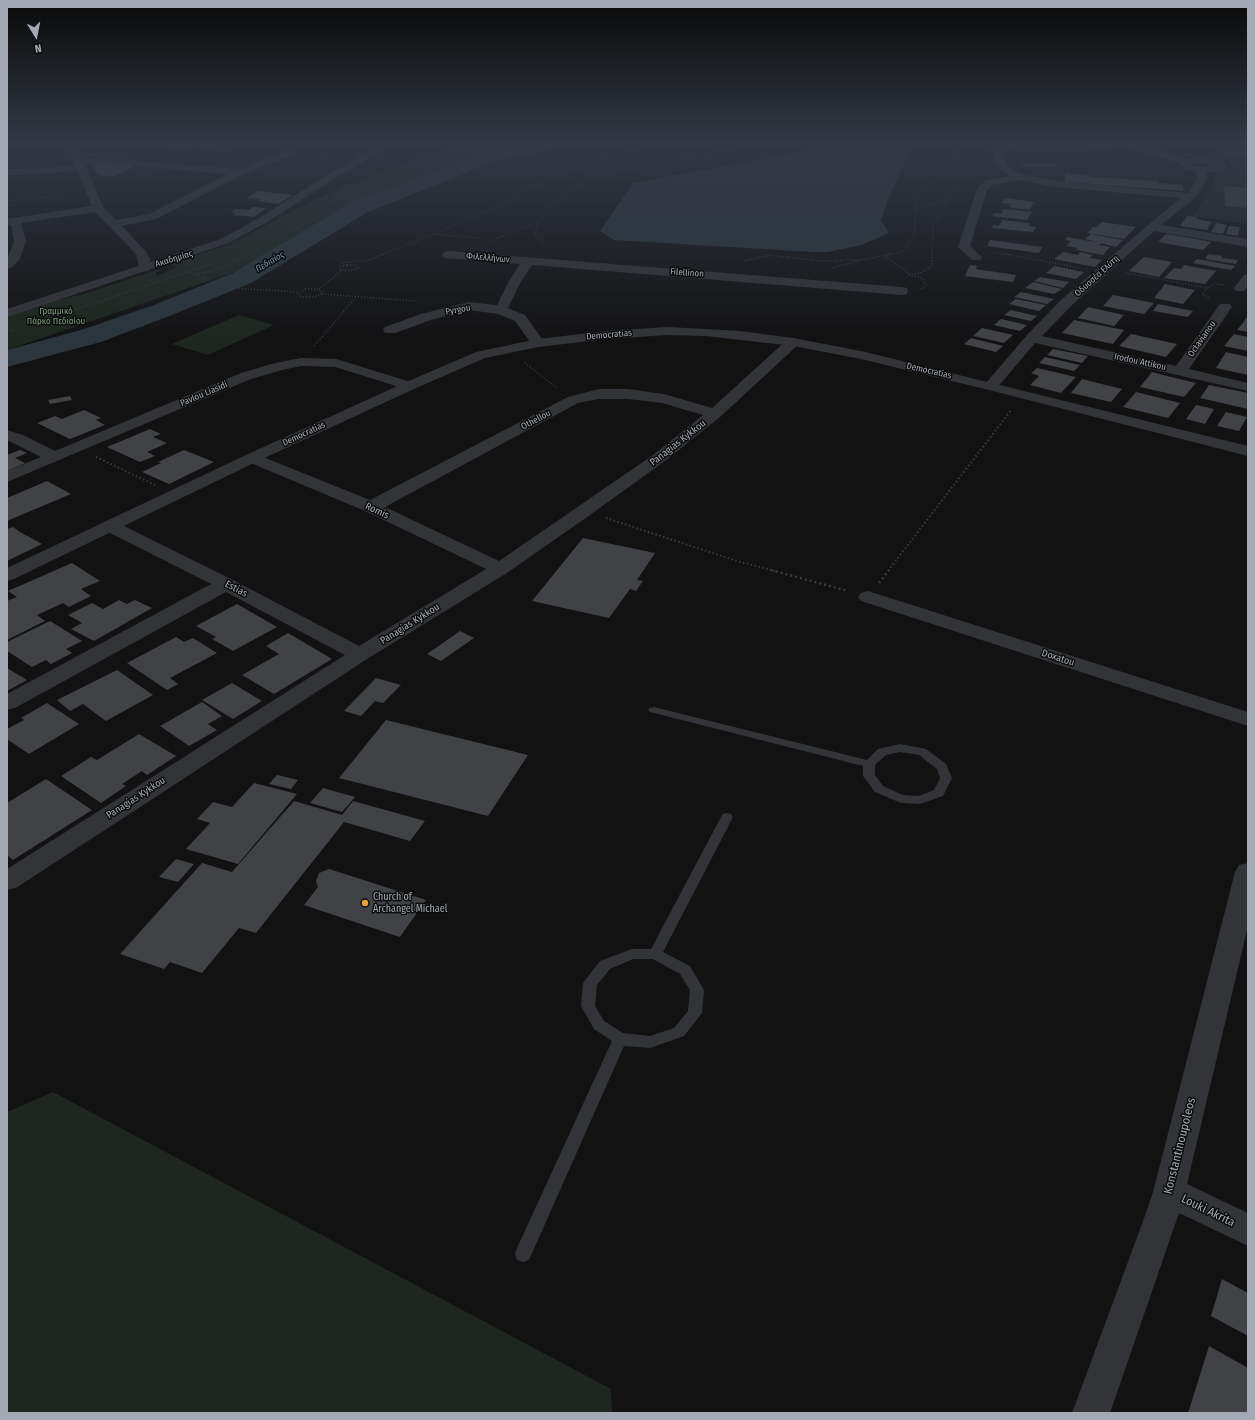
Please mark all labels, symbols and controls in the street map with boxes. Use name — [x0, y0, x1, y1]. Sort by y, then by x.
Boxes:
north arrow — [16, 16, 56, 56]
text: N — [34, 41, 43, 55]
street label: Ακαδημίας — [154, 248, 194, 270]
water label: Πεδιαίος — [254, 249, 286, 275]
street label: Φιλελλήνων — [466, 251, 510, 265]
street label: Οδυσσέα Ελύτη — [1073, 253, 1121, 299]
street label: Filellinon — [670, 266, 704, 280]
street label: Pyrgou — [445, 302, 471, 318]
park label: Γραμμικό Πάρκο Πεδιαίου — [27, 306, 85, 327]
street label: Octavianou — [1186, 319, 1218, 359]
street label: Democratias — [586, 328, 632, 342]
street label: Irodou Attikou — [1113, 351, 1167, 373]
street label: Democratias — [905, 361, 953, 381]
street label: Pavlou Liasidi — [179, 379, 229, 409]
street label: Othellou — [519, 408, 553, 432]
street label: Panagias Kykkou — [648, 417, 708, 469]
street label: Democratias — [281, 419, 327, 449]
street label: Romis — [363, 500, 391, 522]
street label: Estias — [223, 578, 249, 600]
street label: Panagias Kykkou — [378, 601, 442, 647]
street label: Doxatou — [1040, 647, 1076, 669]
street label: Panagias Kykkou — [104, 775, 168, 821]
place label: Church of Archangel Michael — [373, 891, 447, 914]
marker: Church of Archangel Michael — [360, 898, 370, 908]
street label: Konstantinoupoleos — [1161, 1096, 1199, 1196]
street label: Louki Akrita — [1179, 1192, 1237, 1230]

